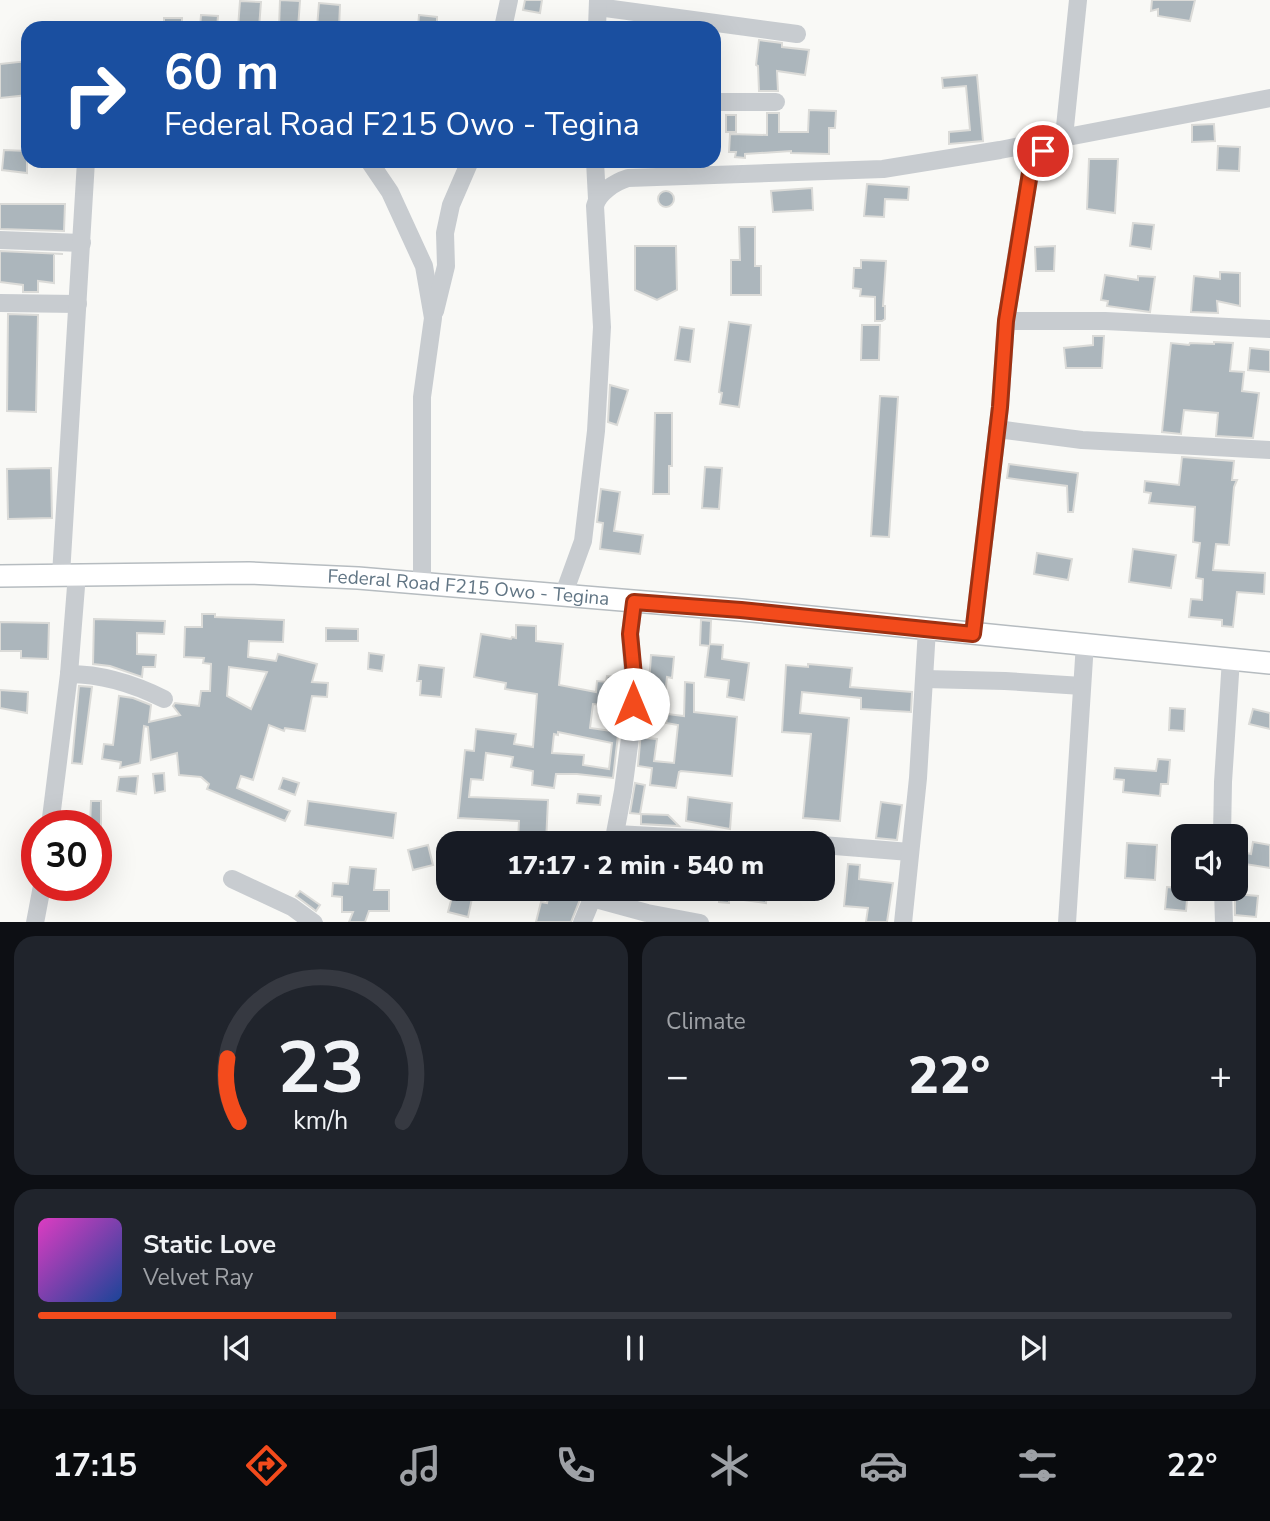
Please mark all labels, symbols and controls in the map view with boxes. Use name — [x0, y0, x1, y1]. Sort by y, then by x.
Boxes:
text: 60 m — [164, 39, 279, 106]
icon: right — [49, 49, 140, 140]
text: Federal Road F215 Owo - Tegina — [164, 103, 640, 146]
pin — [1013, 121, 1073, 181]
icon: arrive — [1024, 132, 1062, 170]
street label: Federal Road F215 Owo - Tegina — [327, 564, 610, 612]
position arrow — [596, 667, 670, 741]
speed limit sign: 30 — [21, 810, 112, 901]
map controls — [1171, 824, 1248, 901]
button: sound — [1171, 824, 1248, 901]
text: 17:17 · 2 min · 540 m — [507, 848, 764, 883]
text: Climate — [666, 1006, 746, 1037]
text: 23 — [277, 1018, 365, 1118]
text: 22° — [908, 1040, 990, 1111]
text: − — [666, 1051, 689, 1102]
text: + — [1209, 1051, 1232, 1102]
text: km/h — [293, 1103, 349, 1137]
text: Static Love — [143, 1227, 276, 1262]
text: Velvet Ray — [143, 1262, 253, 1293]
icon: previous — [218, 1329, 256, 1367]
icon: pause — [616, 1329, 654, 1367]
icon: next — [1014, 1329, 1052, 1367]
icon: directions — [242, 1441, 291, 1490]
icon: music — [396, 1441, 445, 1490]
icon: phone — [551, 1441, 600, 1490]
icon: climate — [705, 1441, 754, 1490]
icon: car — [859, 1441, 908, 1490]
icon: filters — [1013, 1441, 1062, 1490]
text: 17:15 — [53, 1444, 137, 1487]
text: 22° — [1167, 1444, 1217, 1487]

